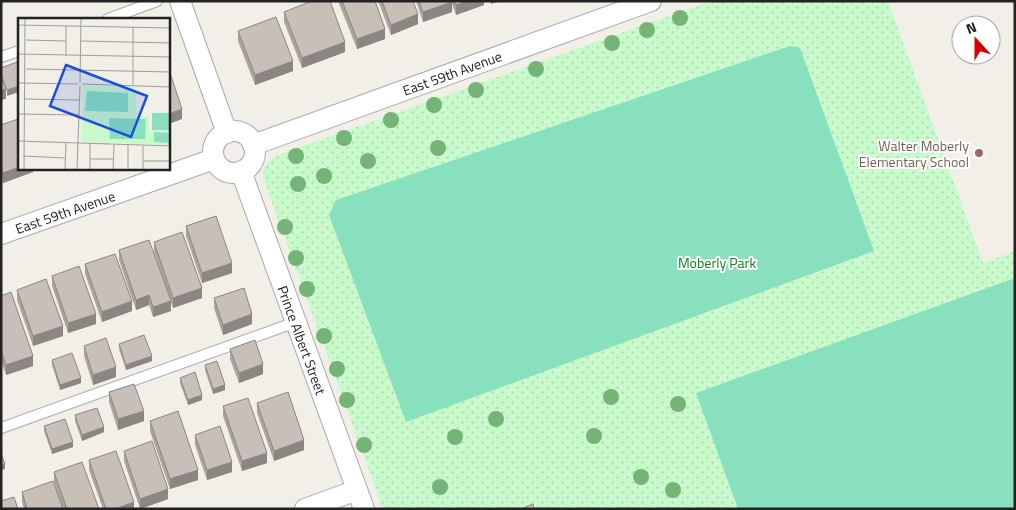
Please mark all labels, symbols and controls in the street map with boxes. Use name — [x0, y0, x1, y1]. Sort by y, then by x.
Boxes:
north arrow — [951, 15, 1001, 65]
text: N — [963, 16, 979, 39]
inset map — [18, 18, 170, 170]
street label: East 59th Avenue — [399, 45, 505, 101]
place label: Walter Moberly Elementary School — [859, 135, 969, 172]
marker: Walter Moberly Elementary School — [973, 147, 985, 159]
street label: East 59th Avenue — [12, 185, 118, 239]
park label: Moberly Park — [678, 252, 756, 273]
street label: Prince Albert Street — [272, 282, 332, 398]

